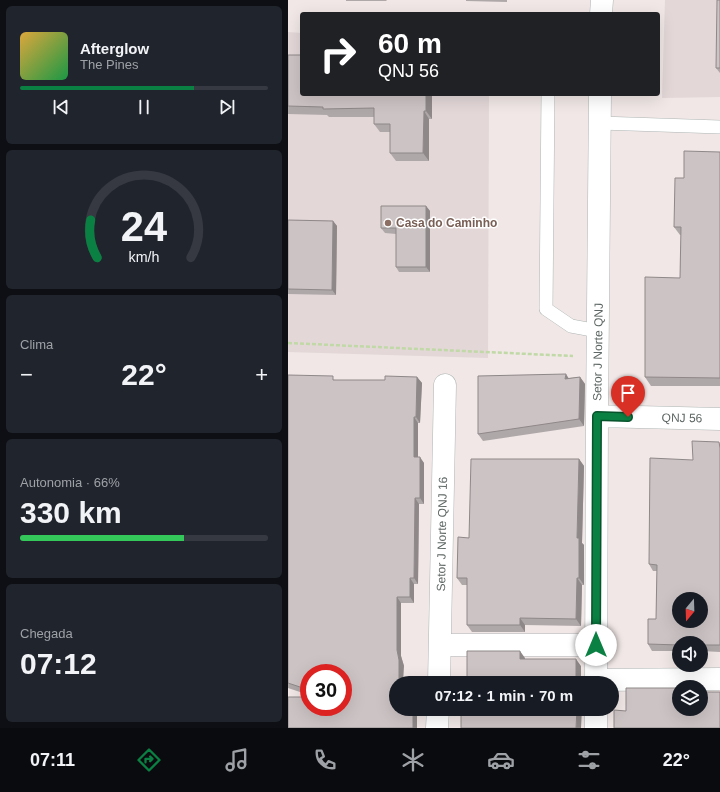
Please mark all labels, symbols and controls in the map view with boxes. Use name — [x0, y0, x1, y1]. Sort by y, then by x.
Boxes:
icon: right — [312, 28, 364, 80]
text: 60 m — [378, 28, 442, 59]
text: Afterglow — [80, 40, 149, 57]
text: The Pines — [80, 57, 139, 72]
text: QNJ 56 — [378, 61, 439, 81]
icon: previous — [50, 96, 72, 118]
icon: pause — [133, 96, 155, 118]
icon: next — [216, 96, 238, 118]
text: 24 — [121, 202, 167, 249]
place label: Casa do Caminho — [396, 216, 497, 230]
marker: Casa do Caminho — [383, 218, 393, 228]
text: km/h — [129, 248, 160, 264]
street label: Setor J Norte QNJ — [590, 303, 606, 401]
text: Clima — [20, 337, 53, 352]
text: 22° — [121, 358, 167, 391]
text: − — [20, 362, 33, 387]
text: + — [255, 362, 268, 387]
pin — [611, 376, 645, 417]
icon: arrive — [617, 382, 639, 404]
street label: QNJ 56 — [662, 411, 703, 425]
text: Autonomia · 66% — [20, 475, 120, 490]
street label: Setor J Norte QNJ 16 — [434, 476, 450, 591]
text: 330 km — [20, 496, 122, 529]
north arrow — [672, 592, 708, 628]
map controls — [672, 592, 708, 716]
position arrow — [575, 624, 617, 666]
text: Chegada — [20, 626, 73, 641]
button: sound — [672, 636, 708, 672]
text: 07:12 — [20, 647, 97, 680]
speed limit sign: 30 — [300, 664, 352, 716]
button: layers — [672, 680, 708, 716]
text: 07:12 · 1 min · 70 m — [435, 687, 573, 704]
icon: directions — [135, 746, 163, 774]
icon: music — [223, 746, 251, 774]
icon: phone — [311, 746, 339, 774]
icon: climate — [399, 746, 427, 774]
icon: car — [487, 746, 515, 774]
icon: filters — [575, 746, 603, 774]
text: 07:11 — [30, 750, 75, 770]
text: 22° — [663, 750, 690, 770]

